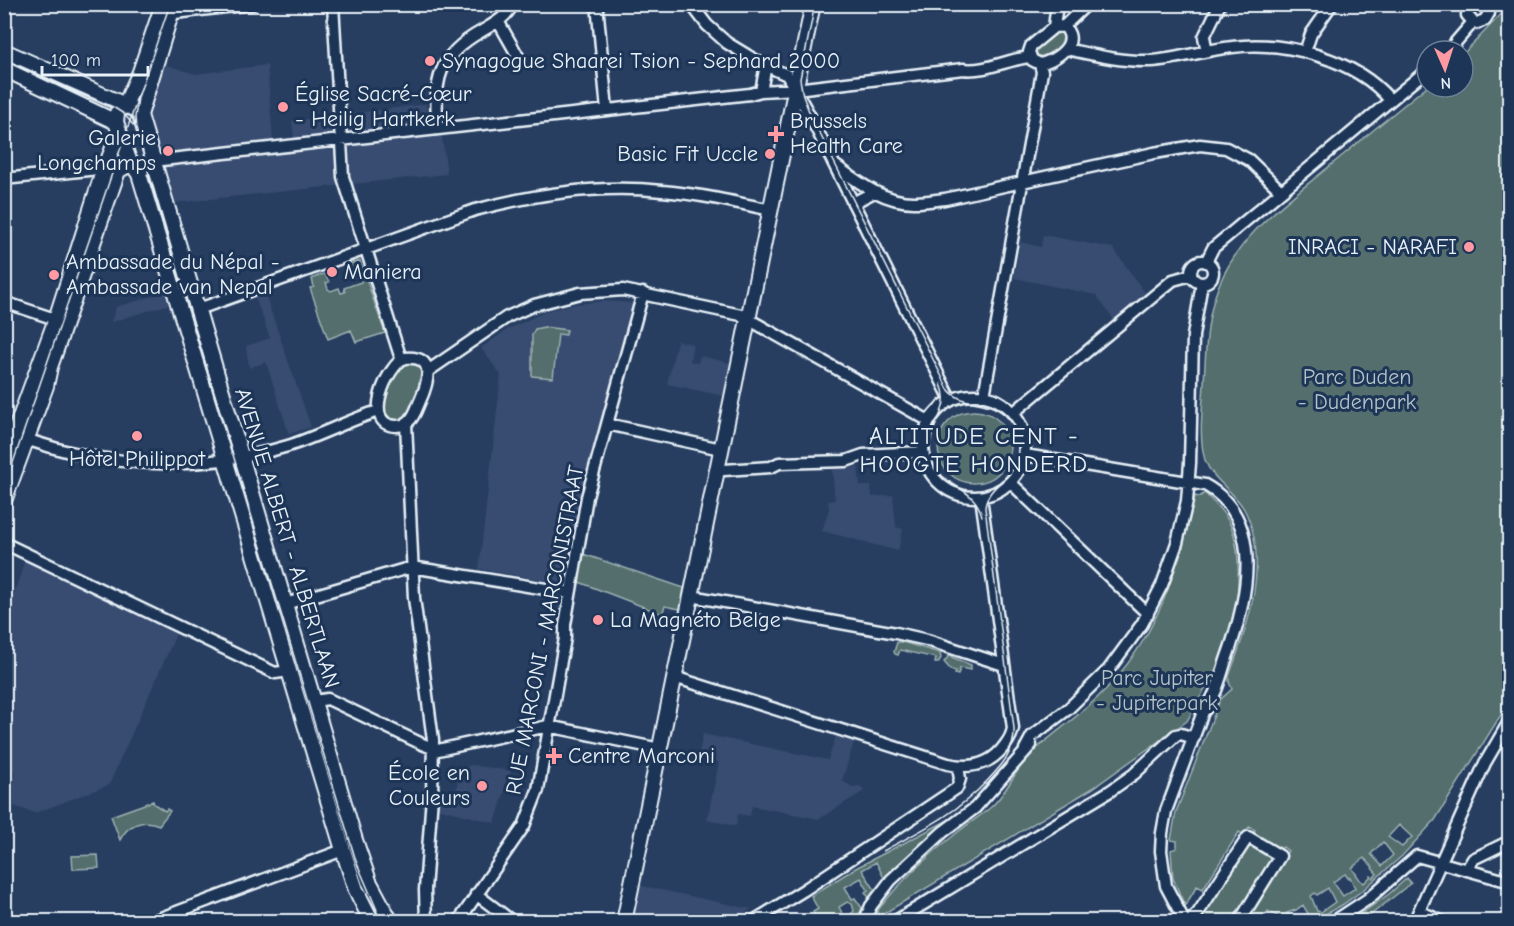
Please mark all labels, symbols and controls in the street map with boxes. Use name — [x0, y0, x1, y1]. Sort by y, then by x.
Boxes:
scale bar — [42, 39, 148, 77]
north arrow — [1415, 39, 1475, 99]
place label: Synagogue Shaarei Tsion - Sephard 2000 — [442, 48, 840, 74]
text: 100 m — [51, 50, 101, 71]
marker: Synagogue Shaarei Tsion - Sephard 2000 — [423, 54, 437, 68]
text: N — [1440, 74, 1451, 92]
place label: Église Sacré-Cœur - Heilig Hartkerk — [295, 81, 472, 132]
marker: Église Sacré-Cœur - Heilig Hartkerk — [276, 100, 290, 114]
place label: Brussels Health Care — [790, 108, 903, 159]
place label: Galerie Longchamps — [37, 125, 156, 176]
marker: Brussels Health Care — [767, 125, 785, 143]
place label: Basic Fit Uccle — [617, 141, 758, 167]
marker: Galerie Longchamps — [161, 144, 175, 158]
marker: Basic Fit Uccle — [763, 147, 777, 161]
place label: INRACI - NARAFI — [1288, 234, 1457, 260]
marker: INRACI - NARAFI — [1462, 240, 1476, 254]
place label: Ambassade du Népal - Ambassade van Nepal — [66, 249, 280, 300]
place label: Maniera — [344, 259, 422, 285]
marker: Maniera — [325, 265, 339, 279]
marker: Ambassade du Népal - Ambassade van Nepal — [47, 268, 61, 282]
park label: Parc Duden - Dudenpark — [1298, 364, 1417, 415]
street label: AVENUE ALBERT - ALBERTLAAN — [229, 385, 345, 691]
district label: ALTITUDE CENT - HOOGTE HONDERD — [860, 422, 1088, 478]
marker: Hôtel Philippot — [130, 429, 144, 443]
place label: Hôtel Philippot — [69, 446, 206, 472]
street label: RUE MARCONI - MARCONISTRAAT — [500, 463, 590, 797]
place label: La Magnéto Belge — [610, 607, 781, 633]
marker: La Magnéto Belge — [591, 613, 605, 627]
park label: Parc Jupiter - Jupiterpark — [1096, 665, 1218, 716]
place label: Centre Marconi — [568, 743, 715, 769]
marker: Centre Marconi — [545, 747, 563, 765]
place label: École en Couleurs — [388, 760, 470, 811]
marker: École en Couleurs — [475, 779, 489, 793]

